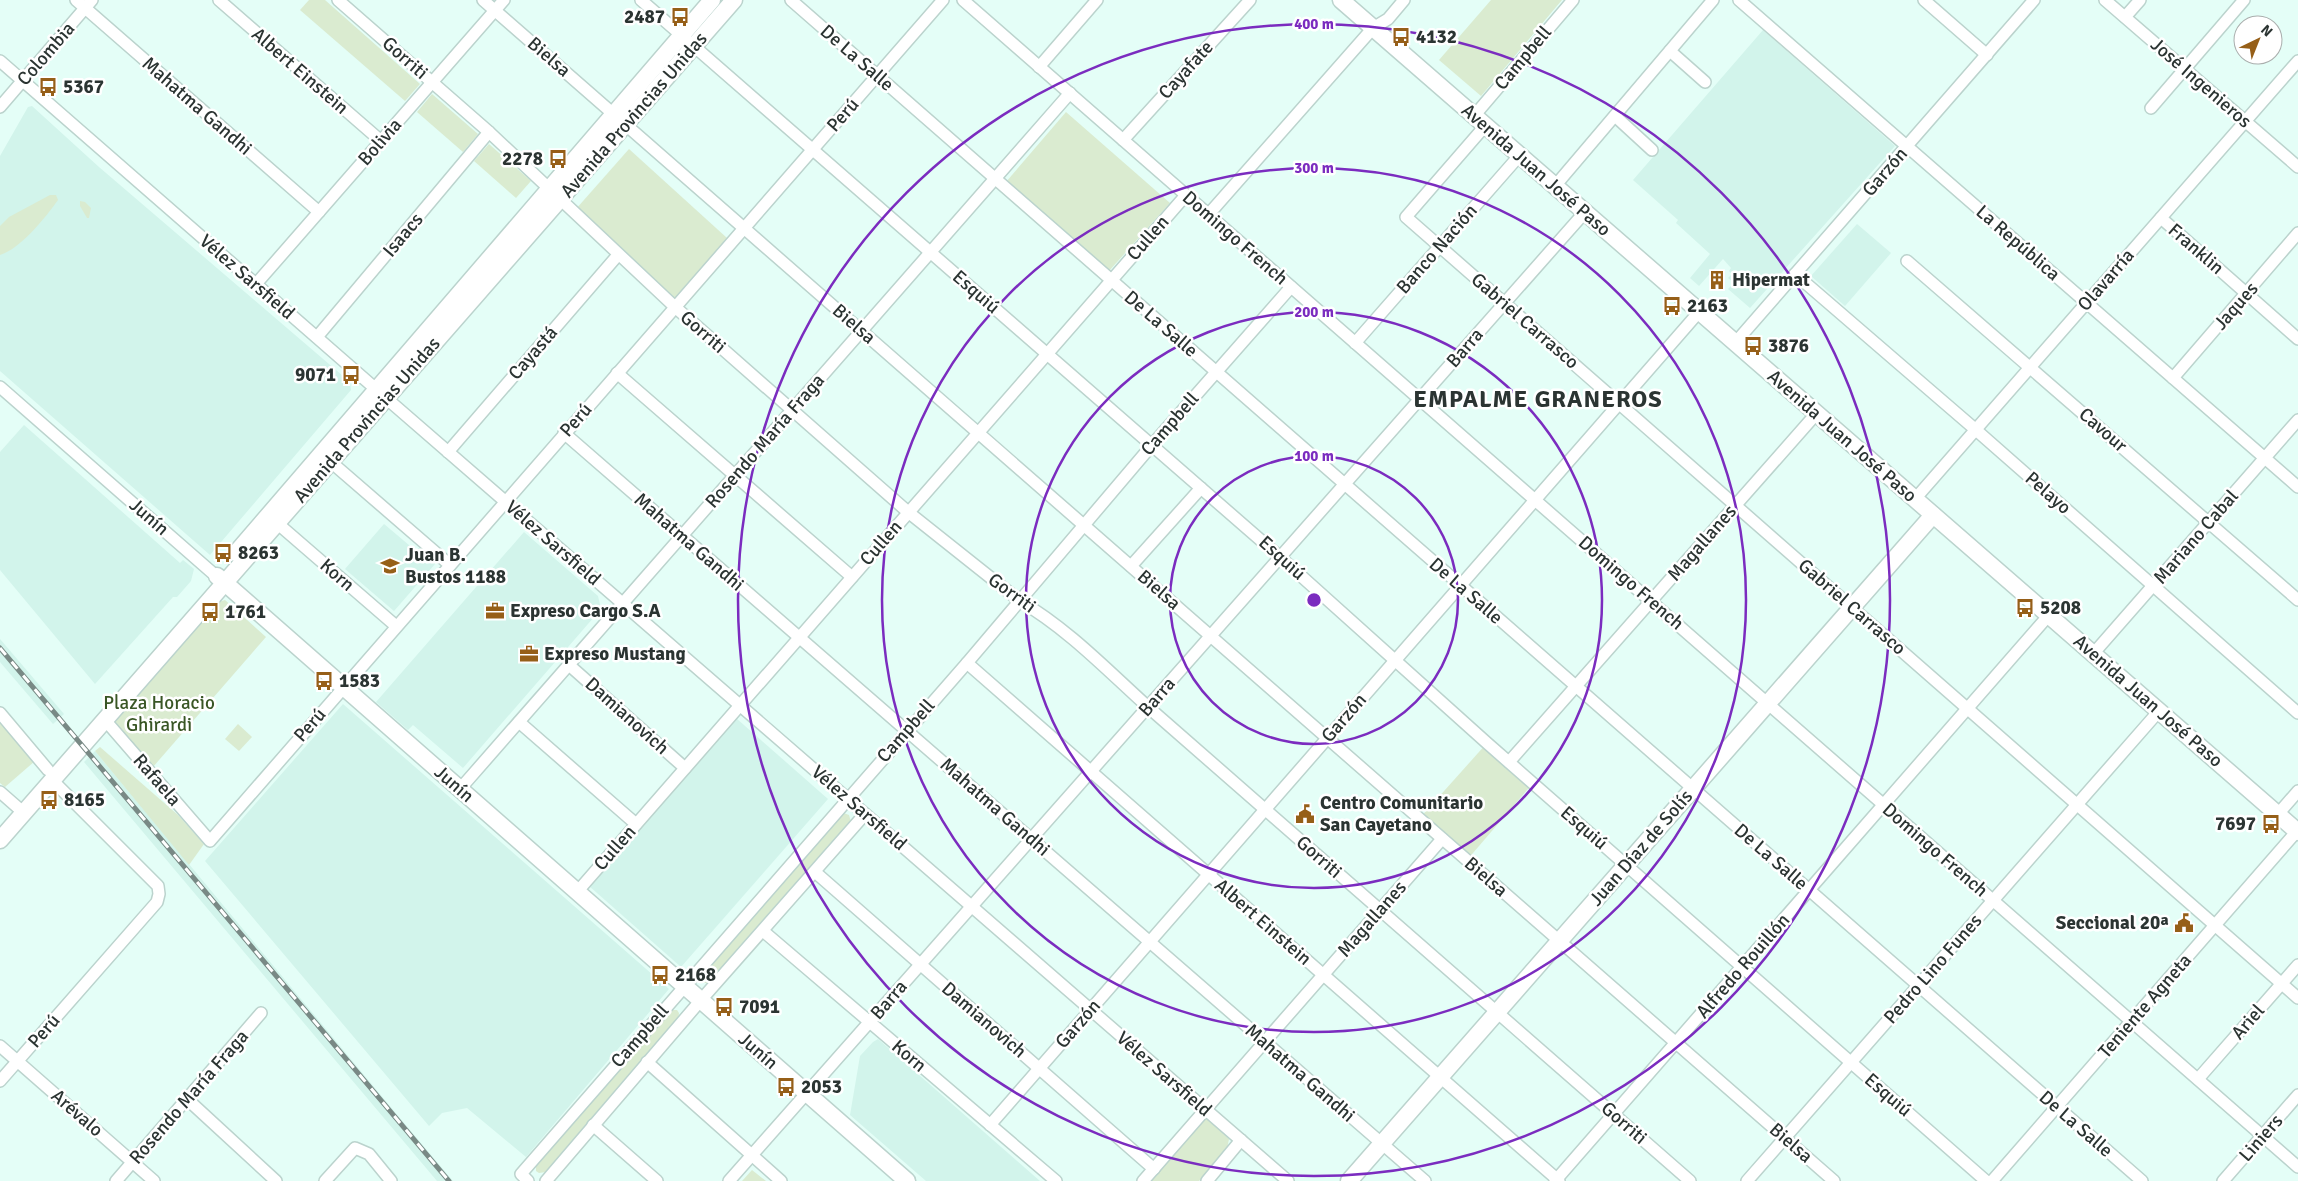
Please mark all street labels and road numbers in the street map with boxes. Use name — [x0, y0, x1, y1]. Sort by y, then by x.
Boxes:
street label: Colombia — [12, 17, 80, 91]
street label: De La Salle — [815, 19, 899, 97]
street label: Campbell — [1489, 21, 1557, 95]
street label: Albert Einstein — [247, 22, 353, 120]
street label: Avenida Provincias Unidas — [555, 27, 713, 203]
street label: Gorriti — [377, 31, 433, 85]
street label: Bielsa — [522, 32, 576, 82]
street label: José Ingenieros — [2146, 33, 2256, 133]
street label: Cayafate — [1153, 36, 1219, 104]
street label: Mahatma Gandhi — [137, 52, 257, 160]
street label: Perú — [822, 93, 864, 137]
street label: Avenida Juan José Paso — [1456, 99, 1616, 242]
street label: Bolivia — [353, 113, 407, 171]
street label: Garzón — [1857, 142, 1913, 202]
street label: Domingo French — [1177, 186, 1293, 290]
street label: Banco Nación — [1391, 199, 1483, 299]
street label: La República — [1971, 200, 2065, 286]
street label: Isaacs — [378, 208, 428, 262]
street label: Cullen — [1122, 210, 1174, 266]
street label: Franklin — [2163, 218, 2229, 280]
street label: Vélez Sarsfield — [194, 229, 300, 325]
street label: Olavarría — [2072, 244, 2140, 316]
street label: Esquiú — [947, 265, 1005, 319]
street label: Gabriel Carrasco — [1466, 268, 1584, 374]
street label: Jaques — [2209, 277, 2263, 335]
street label: De La Salle — [1119, 285, 1203, 363]
street label: Bielsa — [827, 299, 881, 349]
street label: Gorriti — [675, 305, 731, 359]
street label: Cayastá — [503, 321, 563, 385]
street label: Barra — [1441, 323, 1489, 373]
street label: Avenida Provincias Unidas — [288, 332, 446, 508]
street label: Avenida Juan José Paso — [1762, 365, 1922, 508]
street label: Rosendo María Fraga — [700, 369, 830, 513]
street label: Campbell — [1136, 387, 1204, 461]
street label: Perú — [555, 398, 597, 442]
street label: Cavour — [2074, 402, 2132, 458]
street label: Pelayo — [2020, 466, 2076, 520]
street label: Mariano Cabal — [2148, 485, 2244, 589]
street label: Mahatma Gandhi — [629, 488, 749, 596]
street label: Junín — [124, 493, 174, 541]
street label: Vélez Sarsfield — [500, 495, 606, 591]
street label: Magallanes — [1662, 500, 1742, 586]
street label: Cullen — [855, 515, 907, 571]
street label: Esquiú — [1254, 531, 1310, 585]
street label: Domingo French — [1573, 531, 1689, 635]
street label: De La Salle — [1424, 552, 1508, 630]
street label: Korn — [315, 553, 359, 597]
street label: Gabriel Carrasco — [1793, 554, 1911, 660]
street label: Bielsa — [1132, 565, 1186, 615]
street label: Gorriti — [983, 568, 1041, 618]
street label: Avenida Juan José Paso — [2068, 630, 2228, 773]
street label: Damianovich — [580, 672, 674, 760]
street label: Barra — [1133, 672, 1181, 722]
street label: Garzón — [1316, 688, 1372, 748]
street label: Campbell — [872, 694, 940, 768]
street label: Perú — [289, 703, 331, 747]
street label: Rafaela — [128, 749, 186, 811]
street label: Mahatma Gandhi — [935, 753, 1055, 861]
street label: Junín — [429, 760, 479, 808]
street label: Vélez Sarsfield — [806, 760, 912, 856]
street label: Juan Díaz de Solís — [1584, 785, 1698, 911]
street label: Domingo French — [1877, 798, 1993, 902]
street label: Esquiú — [1555, 801, 1613, 855]
street label: De La Salle — [1729, 818, 1813, 896]
street label: Cullen — [589, 820, 641, 876]
street label: Gorriti — [1291, 830, 1347, 884]
street label: Bielsa — [1459, 852, 1513, 902]
street label: Albert Einstein — [1210, 873, 1316, 971]
street label: Magallanes — [1332, 876, 1412, 962]
street label: Alfredo Rouillón — [1691, 909, 1795, 1023]
street label: Pedro Lino Funes — [1879, 909, 1987, 1029]
street label: Teniente Agneta — [2093, 949, 2197, 1063]
street label: Barra — [865, 975, 913, 1025]
street label: Damianovich — [937, 977, 1031, 1063]
street label: Garzón — [1050, 994, 1106, 1054]
street label: Campbell — [606, 999, 674, 1073]
street label: Ariel — [2226, 999, 2270, 1045]
street label: Perú — [23, 1009, 65, 1053]
street label: Mahatma Gandhi — [1240, 1019, 1360, 1127]
street label: Rosendo María Fraga — [124, 1025, 254, 1169]
street label: Vélez Sarsfield — [1111, 1026, 1217, 1122]
street label: Junín — [733, 1027, 783, 1075]
street label: Korn — [887, 1035, 931, 1077]
street label: Esquiú — [1859, 1068, 1917, 1122]
street label: Arévalo — [46, 1084, 108, 1142]
street label: De La Salle — [2034, 1085, 2118, 1163]
street label: Gorriti — [1596, 1096, 1652, 1150]
street label: Liniers — [2234, 1109, 2288, 1167]
street label: Bielsa — [1764, 1118, 1818, 1168]

